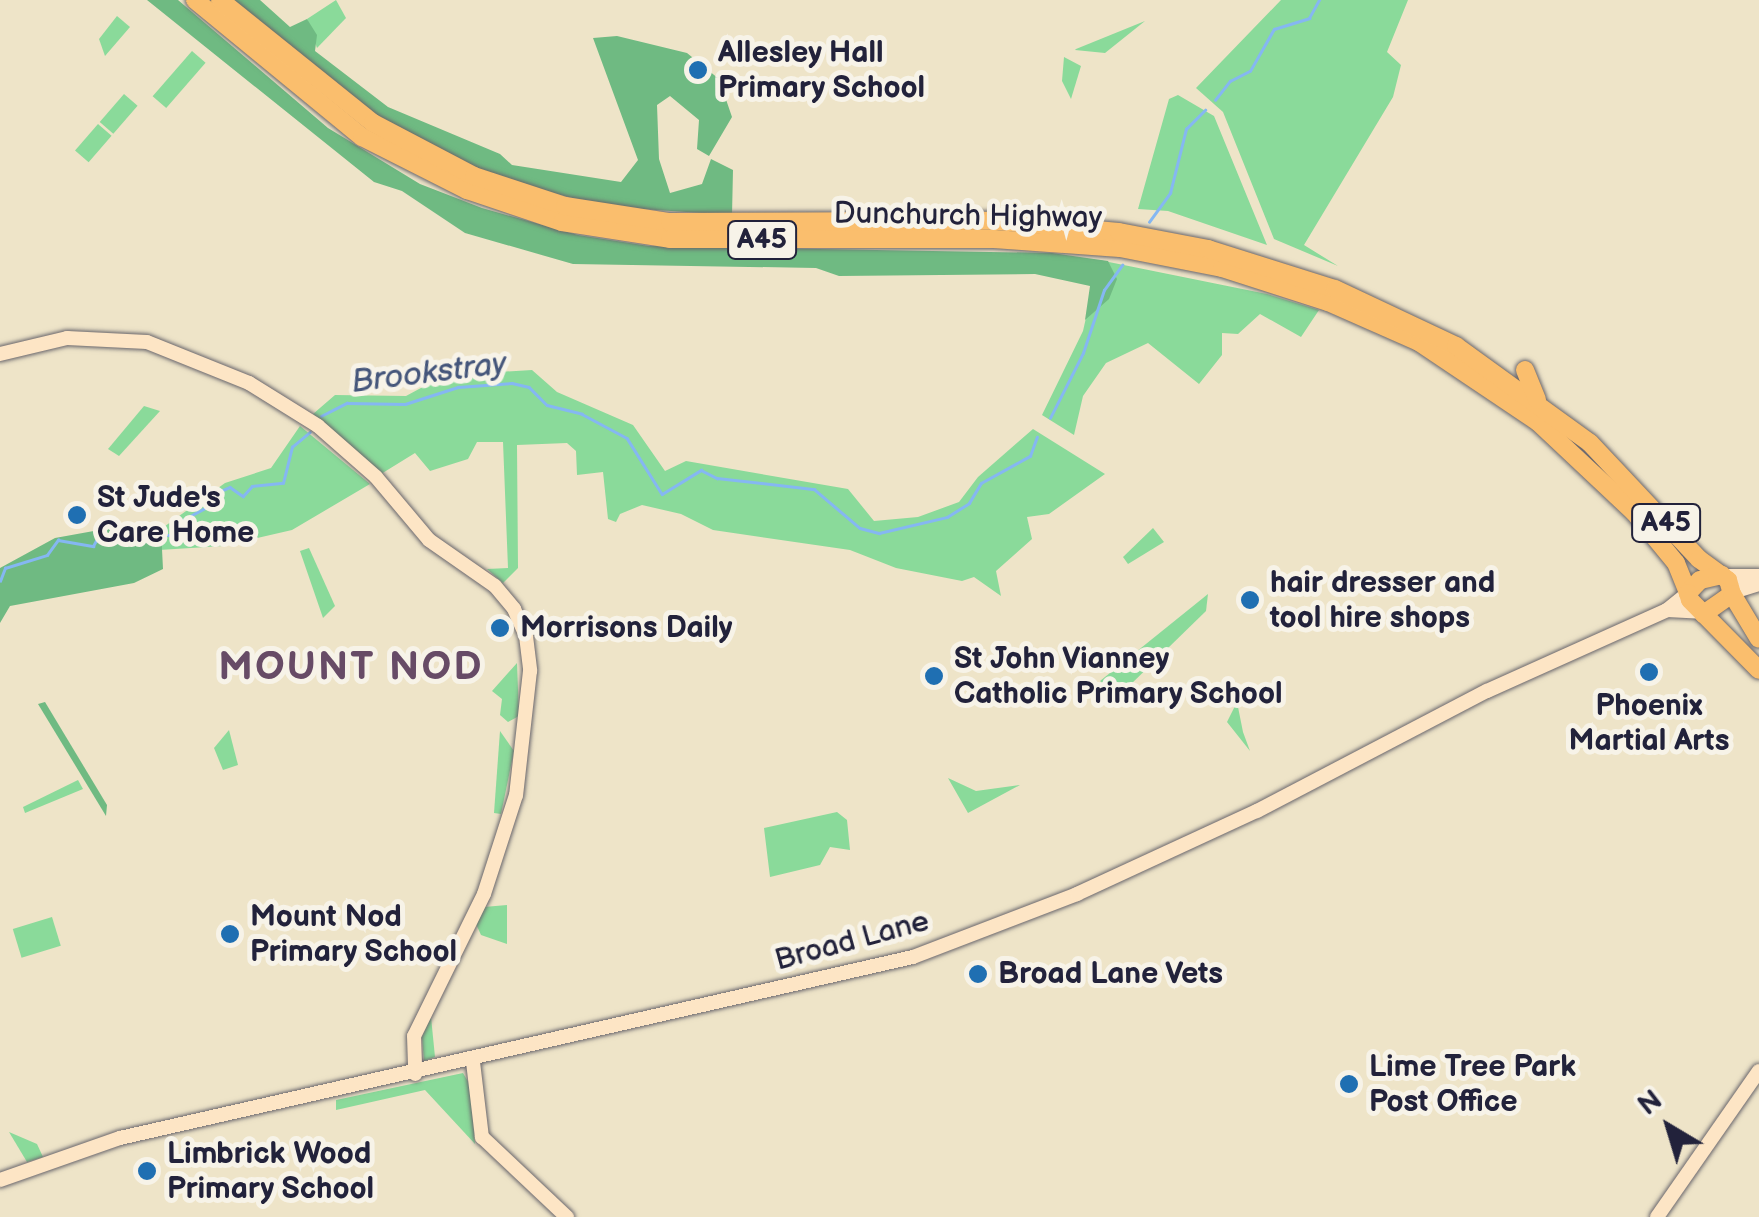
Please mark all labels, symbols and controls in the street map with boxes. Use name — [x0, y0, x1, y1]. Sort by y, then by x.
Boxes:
place label: Allesley Hall Primary School — [718, 35, 926, 106]
marker: Allesley Hall Primary School — [687, 59, 709, 81]
street label: Dunchurch Highway — [833, 196, 1103, 236]
road number: A45 — [727, 217, 797, 263]
water label: Brookstray — [349, 345, 509, 403]
place label: St Jude's Care Home — [97, 480, 254, 550]
road number: A45 — [1631, 500, 1701, 546]
marker: St Jude's Care Home — [66, 504, 88, 526]
place label: hair dresser and tool hire shops — [1270, 565, 1495, 636]
marker: hair dresser and tool hire shops — [1239, 589, 1261, 611]
place label: Morrisons Daily — [520, 610, 732, 646]
marker: Morrisons Daily — [489, 617, 511, 639]
place label: St John Vianney Catholic Primary School — [954, 641, 1283, 712]
district label: MOUNT NOD — [218, 643, 484, 691]
marker: Phoenix Martial Arts — [1638, 661, 1660, 683]
marker: St John Vianney Catholic Primary School — [923, 665, 945, 687]
place label: Phoenix Martial Arts — [1569, 688, 1729, 758]
place label: Mount Nod Primary School — [250, 899, 458, 970]
street label: Broad Lane — [771, 903, 933, 979]
marker: Mount Nod Primary School — [219, 923, 241, 945]
place label: Broad Lane Vets — [998, 956, 1225, 992]
marker: Broad Lane Vets — [967, 963, 989, 985]
place label: Lime Tree Park Post Office — [1369, 1049, 1576, 1120]
marker: Lime Tree Park Post Office — [1338, 1073, 1360, 1095]
north arrow — [1619, 1077, 1719, 1177]
text: N — [1632, 1083, 1669, 1122]
place label: Limbrick Wood Primary School — [167, 1136, 375, 1206]
marker: Limbrick Wood Primary School — [136, 1160, 158, 1182]

